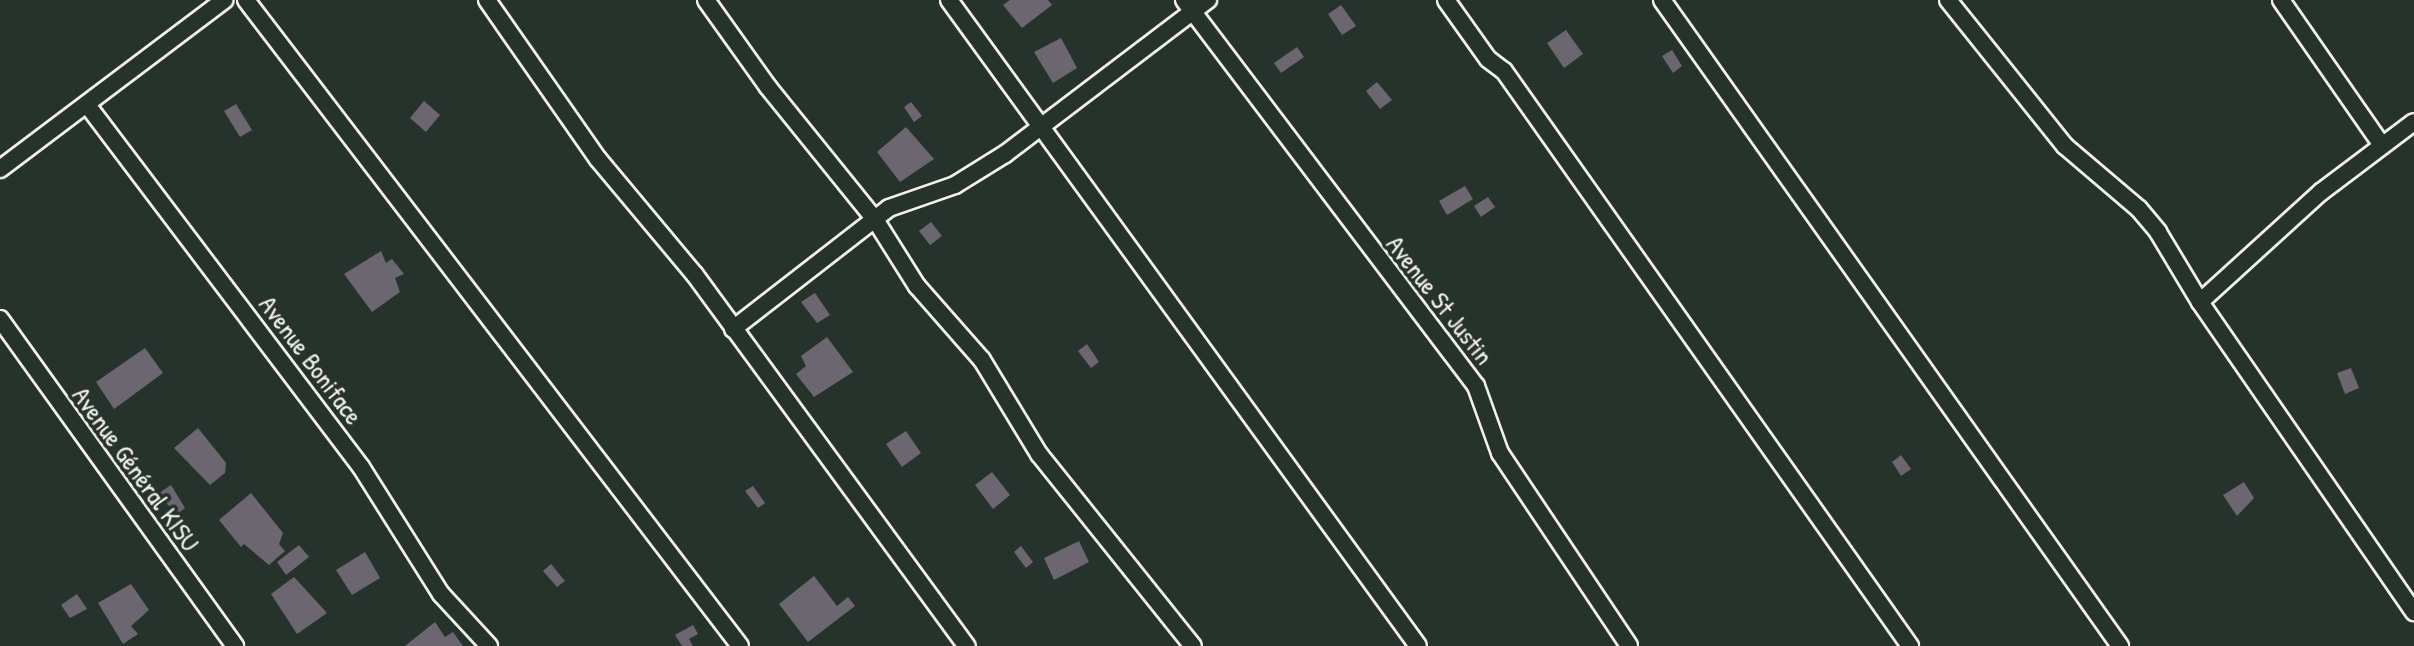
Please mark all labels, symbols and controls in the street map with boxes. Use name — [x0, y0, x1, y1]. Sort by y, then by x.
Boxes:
street label: Avenue St Justin — [1380, 229, 1500, 371]
street label: Avenue Boniface — [252, 289, 370, 431]
street label: Avenue Général KISU — [66, 381, 206, 557]

